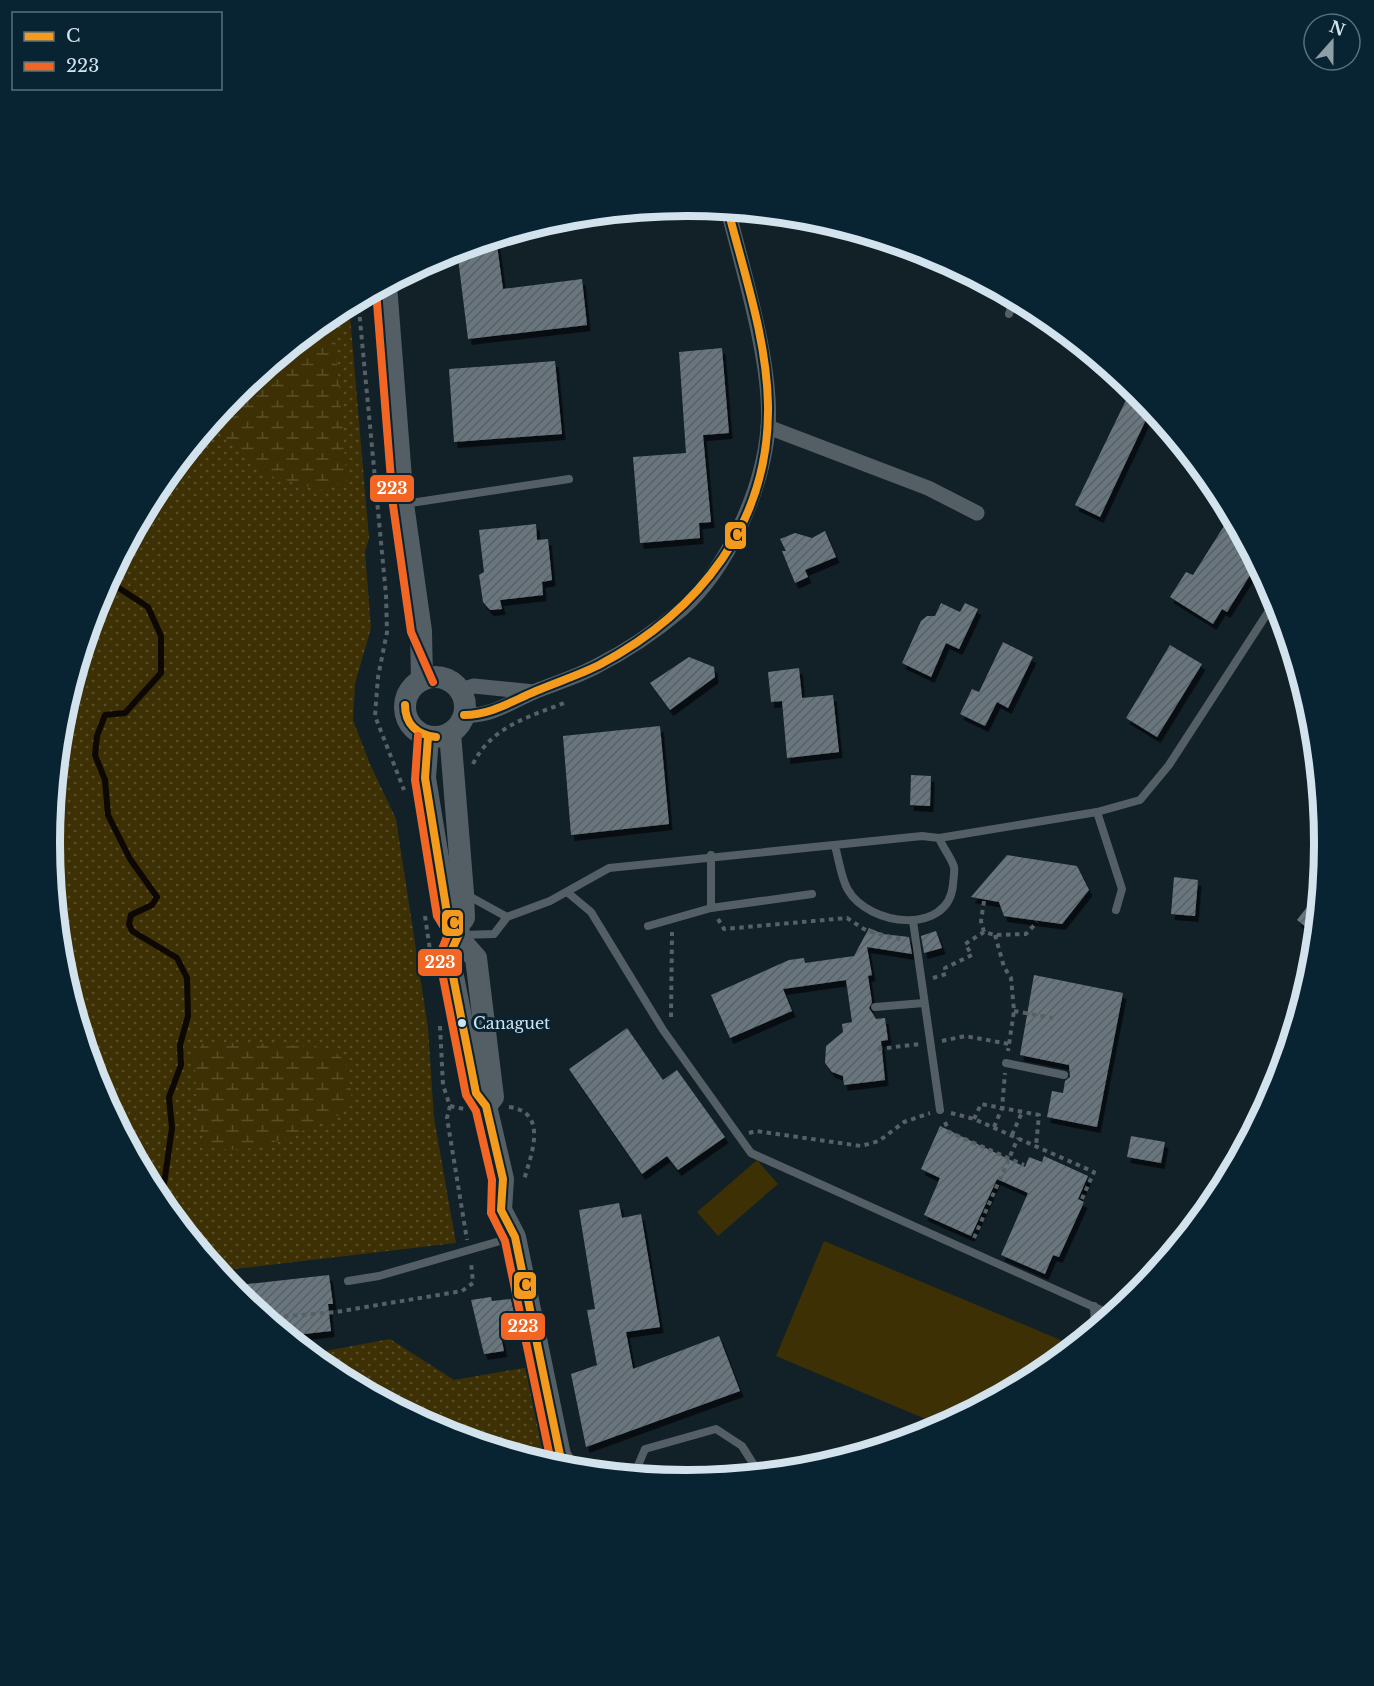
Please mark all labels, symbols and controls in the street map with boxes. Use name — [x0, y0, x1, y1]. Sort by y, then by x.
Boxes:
legend — [12, 12, 222, 90]
north arrow — [1302, 12, 1362, 72]
text: N — [1327, 16, 1348, 40]
text: C — [66, 25, 80, 47]
text: 223 — [66, 55, 99, 77]
line badge: 223 — [369, 474, 415, 503]
text: 223 — [376, 478, 408, 498]
line badge: C — [724, 521, 747, 550]
text: C — [729, 525, 743, 545]
line badge: C — [441, 909, 464, 937]
text: C — [446, 913, 460, 933]
line badge: 223 — [417, 948, 463, 977]
text: 223 — [424, 952, 456, 972]
place label: Canaguet — [473, 1013, 550, 1033]
marker: Canaguet — [456, 1017, 468, 1029]
line badge: C — [513, 1271, 537, 1300]
text: C — [518, 1275, 532, 1295]
line badge: 223 — [500, 1312, 546, 1341]
text: 223 — [507, 1316, 539, 1336]

